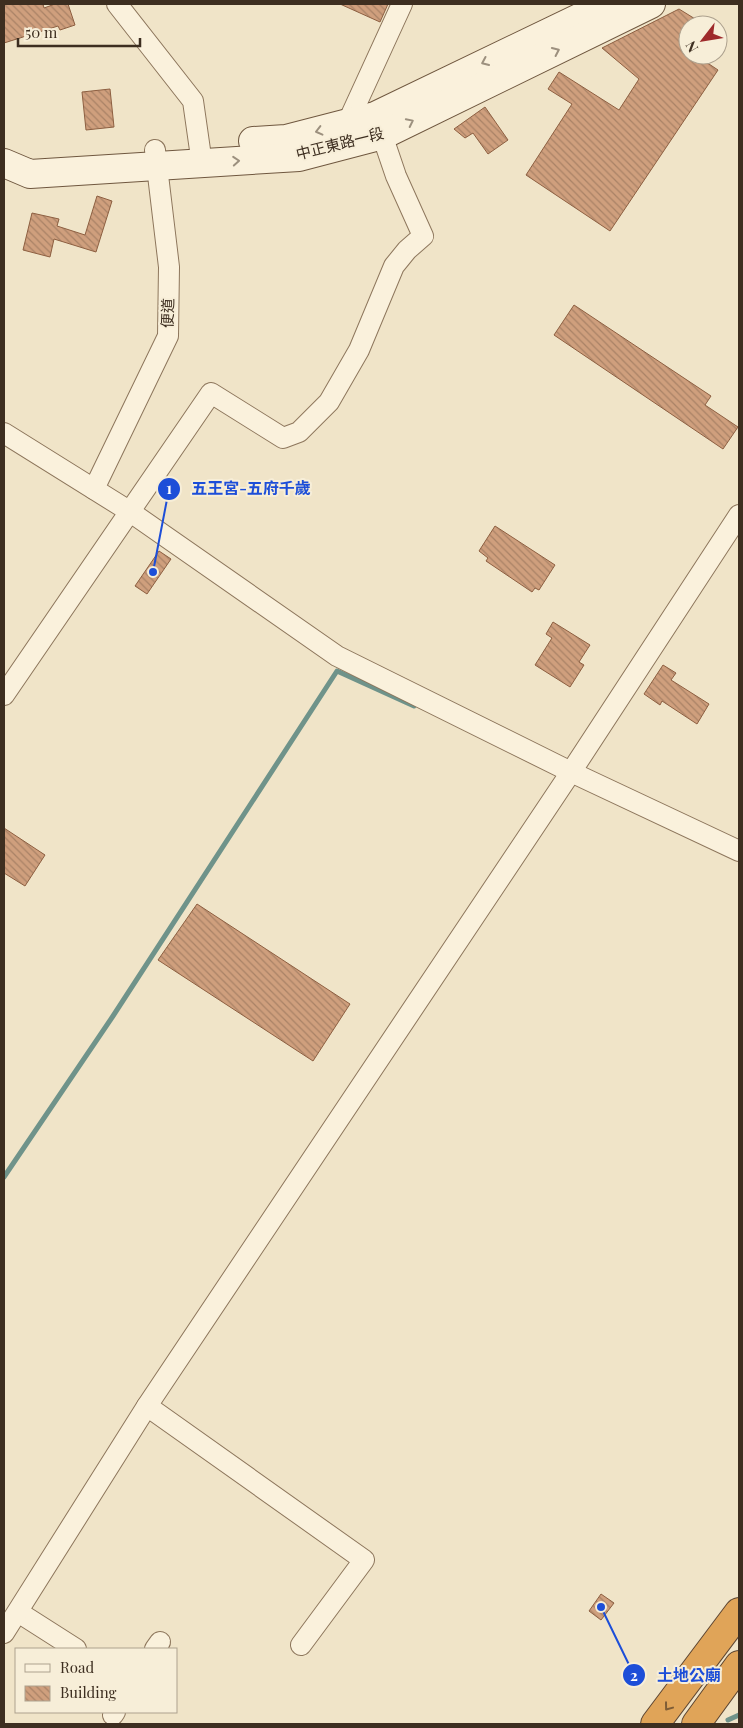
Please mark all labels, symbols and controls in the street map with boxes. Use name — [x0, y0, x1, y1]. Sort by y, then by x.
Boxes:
scale bar — [18, 15, 140, 47]
north arrow — [678, 15, 728, 65]
text: 50 m — [25, 22, 58, 42]
text: N — [681, 38, 702, 56]
one-way arrow — [551, 47, 560, 58]
one-way arrow — [481, 56, 490, 67]
one-way arrow — [405, 118, 414, 128]
street label: 中正東路一段 — [294, 122, 386, 164]
one-way arrow — [315, 125, 324, 136]
one-way arrow — [232, 156, 240, 167]
street label: 便道 — [156, 298, 178, 328]
callout: 五王宮-五府千歲 — [157, 473, 321, 504]
text: 五王宮-五府千歲 — [191, 477, 311, 498]
text: 1 — [166, 478, 172, 498]
legend — [15, 1648, 178, 1713]
text: Road — [60, 1657, 94, 1677]
callout: 土地公廟 — [622, 1660, 731, 1691]
text: 土地公廟 — [657, 1664, 721, 1685]
text: 2 — [630, 1665, 638, 1685]
text: Building — [60, 1682, 117, 1702]
one-way arrow — [666, 1701, 674, 1710]

